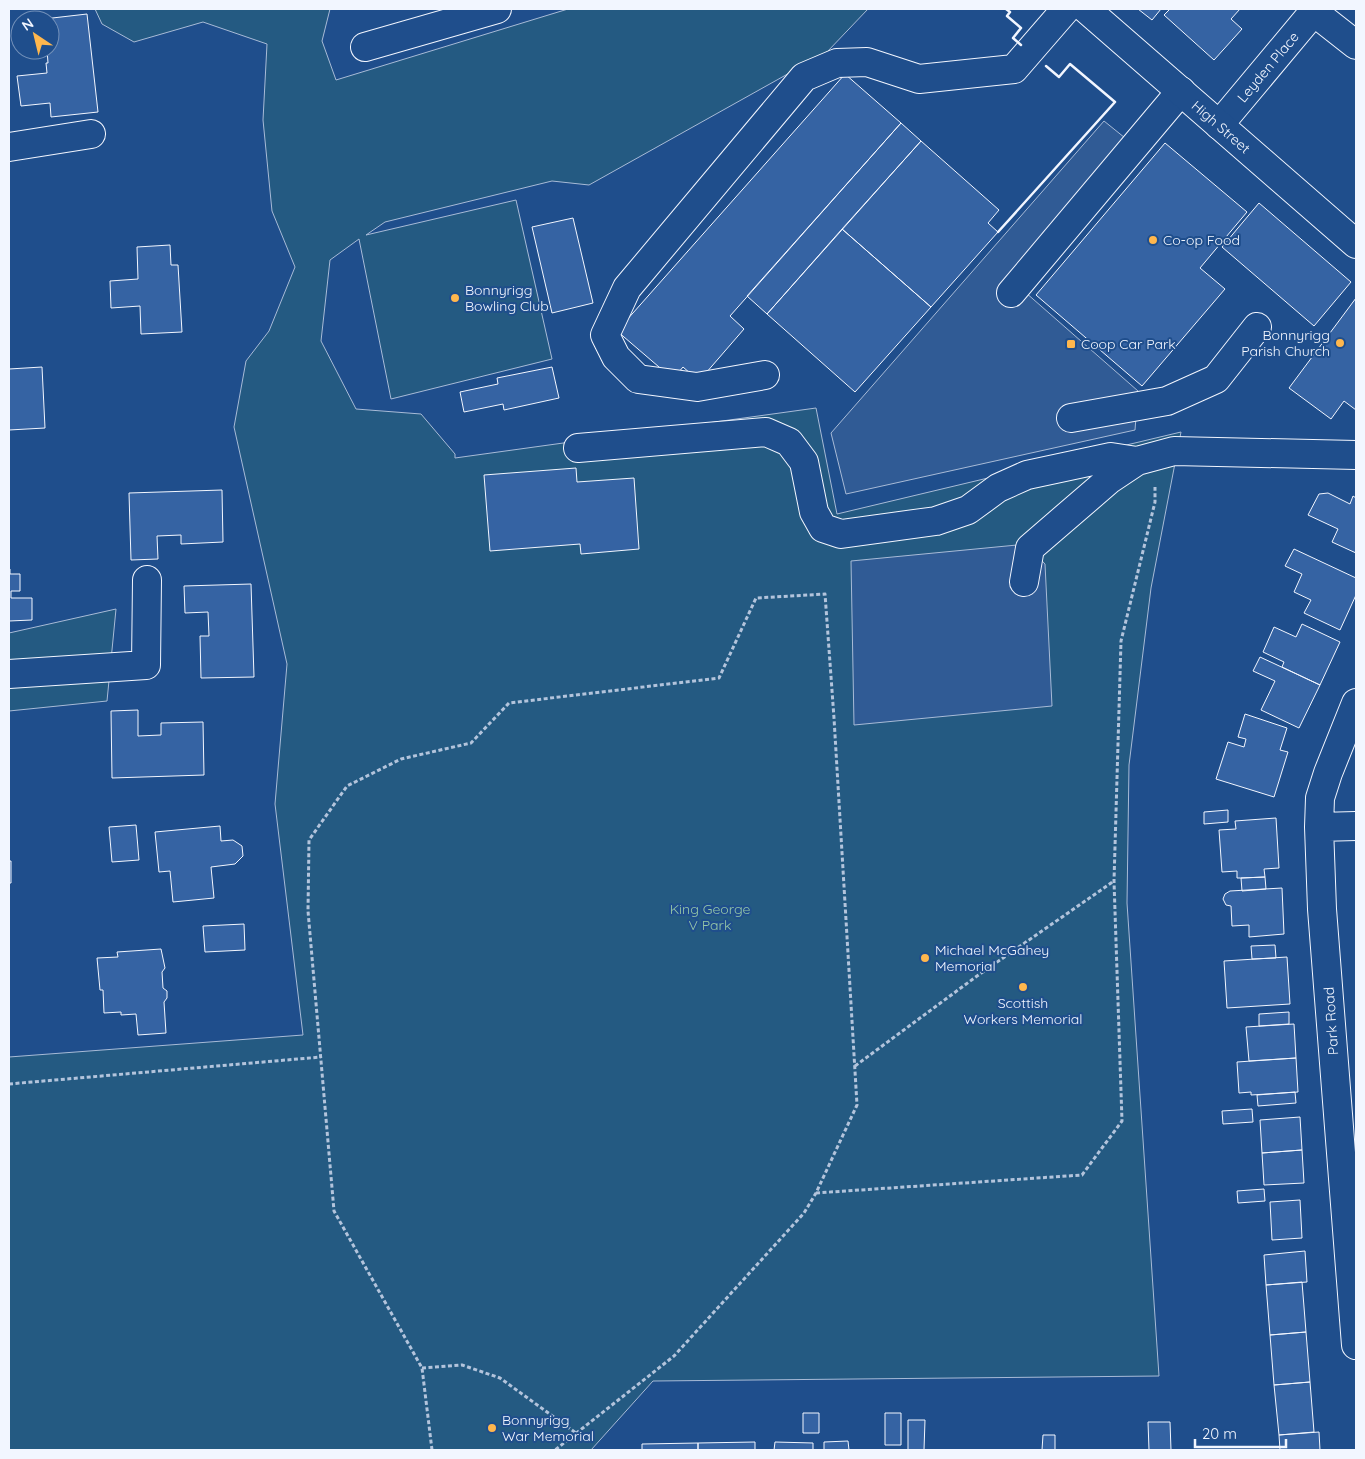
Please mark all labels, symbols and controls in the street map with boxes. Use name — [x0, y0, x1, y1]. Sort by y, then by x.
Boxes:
north arrow — [10, 10, 60, 60]
text: N — [18, 14, 37, 35]
street label: Leyden Place — [1233, 28, 1303, 106]
street label: High Street — [1188, 97, 1254, 158]
place label: Co-op Food — [1163, 231, 1240, 249]
marker: Co-op Food — [1147, 234, 1159, 246]
place label: Bonnyrigg Bowling Club — [465, 281, 549, 315]
marker: Bonnyrigg Bowling Club — [449, 292, 461, 304]
place label: Bonnyrigg Parish Church — [1241, 326, 1330, 360]
place label: Coop Car Park — [1081, 335, 1176, 353]
marker: Bonnyrigg Parish Church — [1334, 337, 1346, 349]
marker: Coop Car Park — [1065, 338, 1077, 350]
park label: King George V Park — [670, 900, 750, 934]
place label: Michael McGahey Memorial — [935, 941, 1049, 975]
marker: Michael McGahey Memorial — [919, 952, 931, 964]
marker: Scottish Workers Memorial — [1017, 981, 1029, 993]
street label: Park Road — [1320, 986, 1342, 1056]
place label: Scottish Workers Memorial — [964, 994, 1082, 1028]
place label: Bonnyrigg War Memorial — [502, 1411, 594, 1445]
scale bar — [1195, 1416, 1286, 1448]
marker: Bonnyrigg War Memorial — [486, 1422, 498, 1434]
text: 20 m — [1202, 1424, 1237, 1443]

